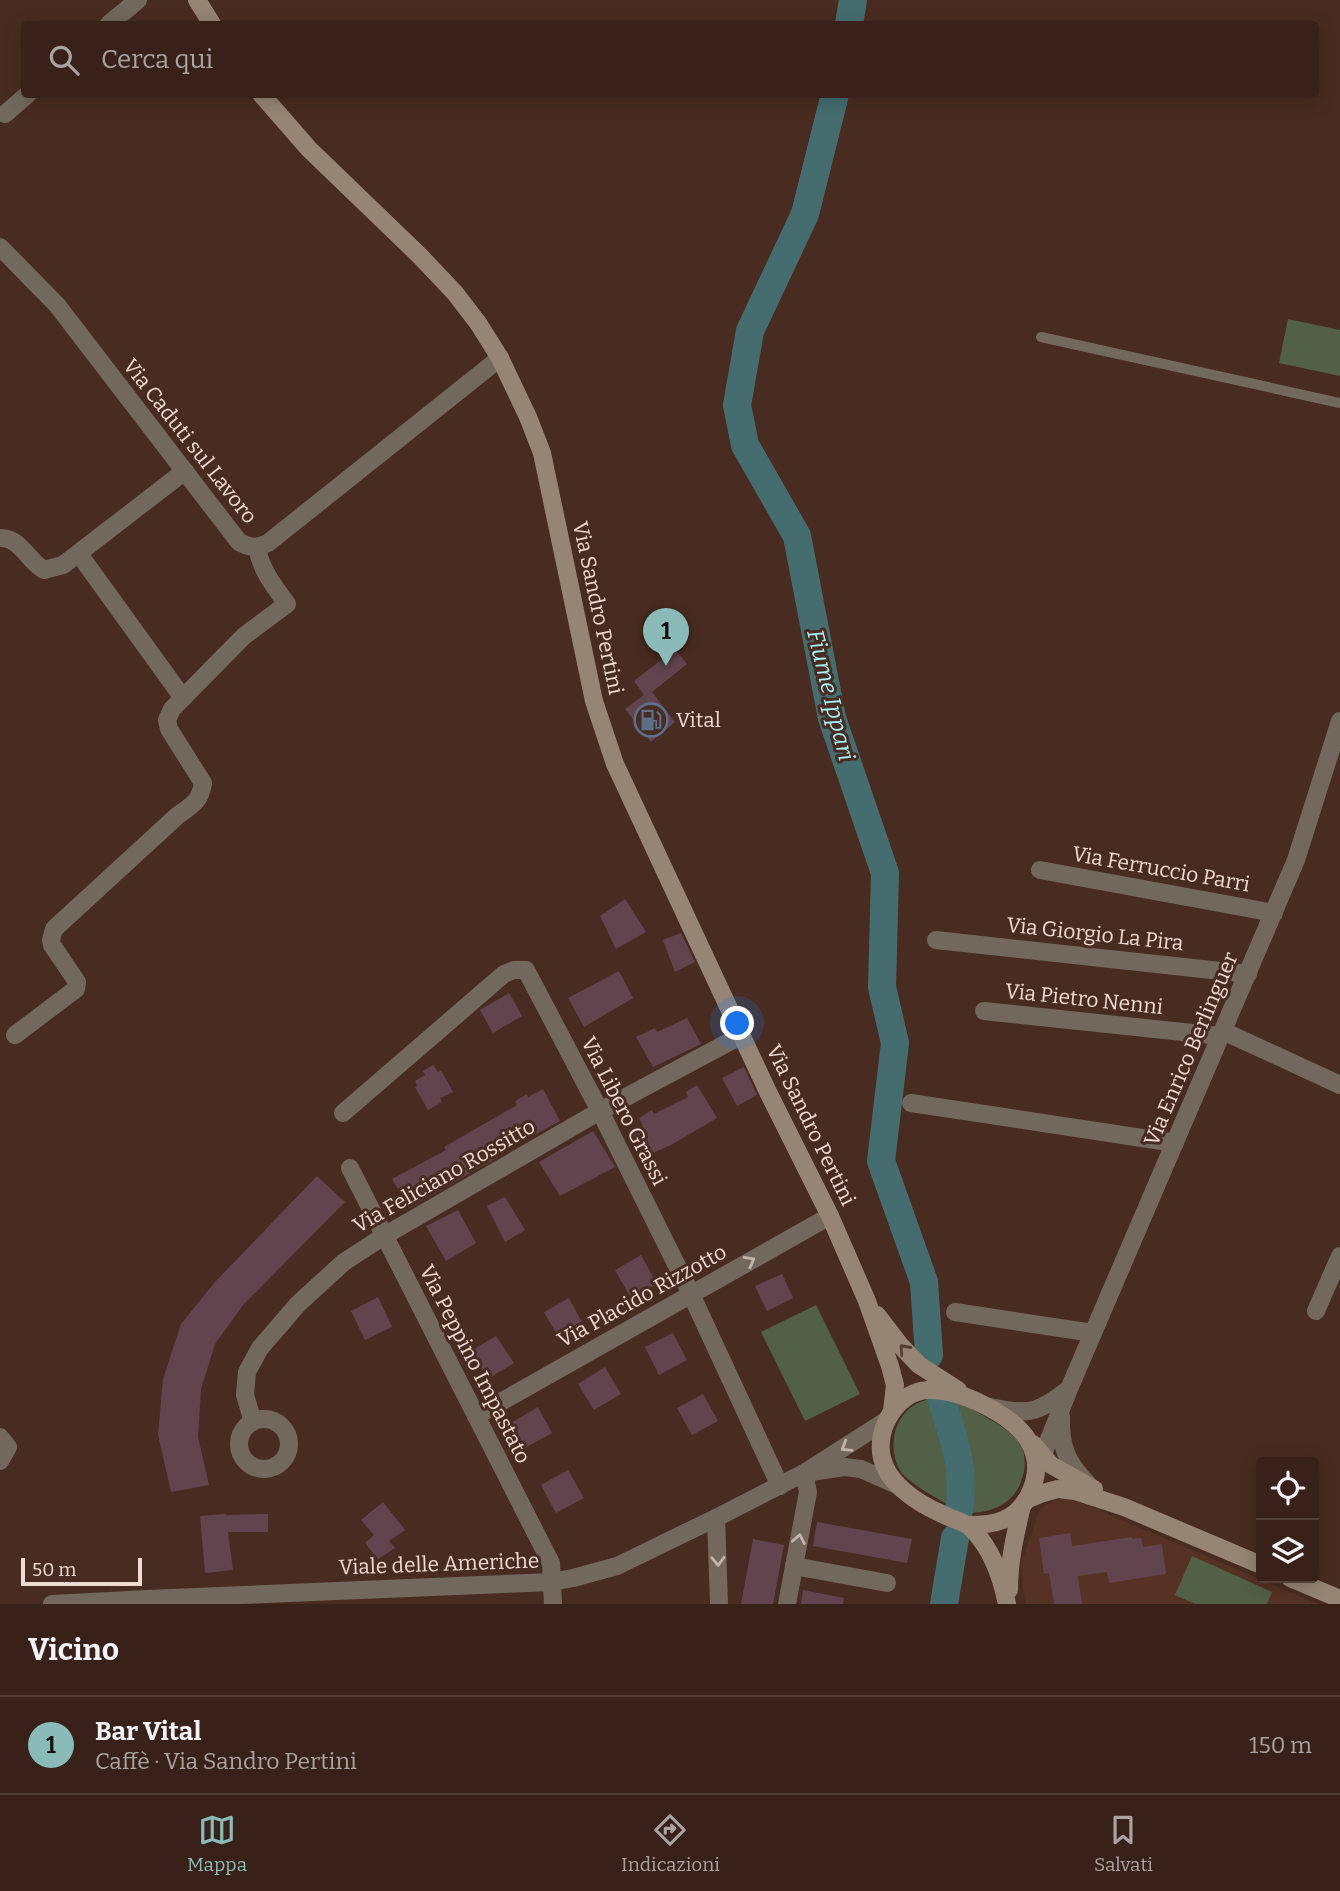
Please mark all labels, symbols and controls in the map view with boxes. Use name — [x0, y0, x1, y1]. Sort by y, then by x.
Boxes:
search box — [21, 21, 1319, 98]
icon: search — [45, 41, 83, 79]
text: Cerca qui — [101, 44, 213, 75]
street label: Via Caduti sul Lavoro — [117, 353, 263, 529]
street label: Via Sandro Pertini — [567, 519, 629, 697]
pin: 1 — [643, 608, 689, 666]
water label: Fiume Ippari — [801, 626, 861, 764]
fuel station icon: Vital — [632, 701, 670, 739]
place label: Vital — [676, 707, 721, 733]
street label: Via Ferruccio Parri — [1070, 841, 1252, 897]
street label: Via Giorgio La Pira — [1005, 912, 1185, 956]
street label: Via Enrico Berlinguer — [1138, 948, 1244, 1150]
street label: Via Pietro Nenni — [1004, 978, 1164, 1020]
your location — [720, 1006, 754, 1040]
street label: Via Libero Grassi — [575, 1032, 673, 1190]
street label: Via Sandro Pertini — [761, 1040, 861, 1210]
street label: Via Feliciano Rossitto — [348, 1113, 540, 1239]
street label: Via Placido Rizzotto — [553, 1239, 731, 1353]
one-way arrow — [743, 1256, 756, 1269]
street label: Via Peppino Impastato — [414, 1260, 536, 1468]
one-way arrow — [900, 1344, 912, 1357]
one-way arrow — [840, 1439, 853, 1452]
map controls — [1256, 1457, 1319, 1583]
button: locate — [1256, 1457, 1319, 1520]
button: layers — [1256, 1520, 1319, 1583]
one-way arrow — [791, 1533, 806, 1545]
street label: Viale delle Americhe — [338, 1548, 540, 1580]
scale bar — [21, 1555, 142, 1587]
one-way arrow — [710, 1556, 725, 1567]
text: 50 m — [32, 1558, 76, 1581]
text: Vicino — [28, 1632, 119, 1668]
text: Bar Vital — [95, 1716, 201, 1747]
text: 1 — [46, 1731, 56, 1759]
text: 150 m — [1249, 1731, 1312, 1759]
text: Caffè · Via Sandro Pertini — [95, 1747, 357, 1775]
tab: Mappa — [187, 1811, 247, 1876]
tab: Indicazioni — [621, 1811, 720, 1876]
tab: Salvati — [1094, 1811, 1153, 1876]

